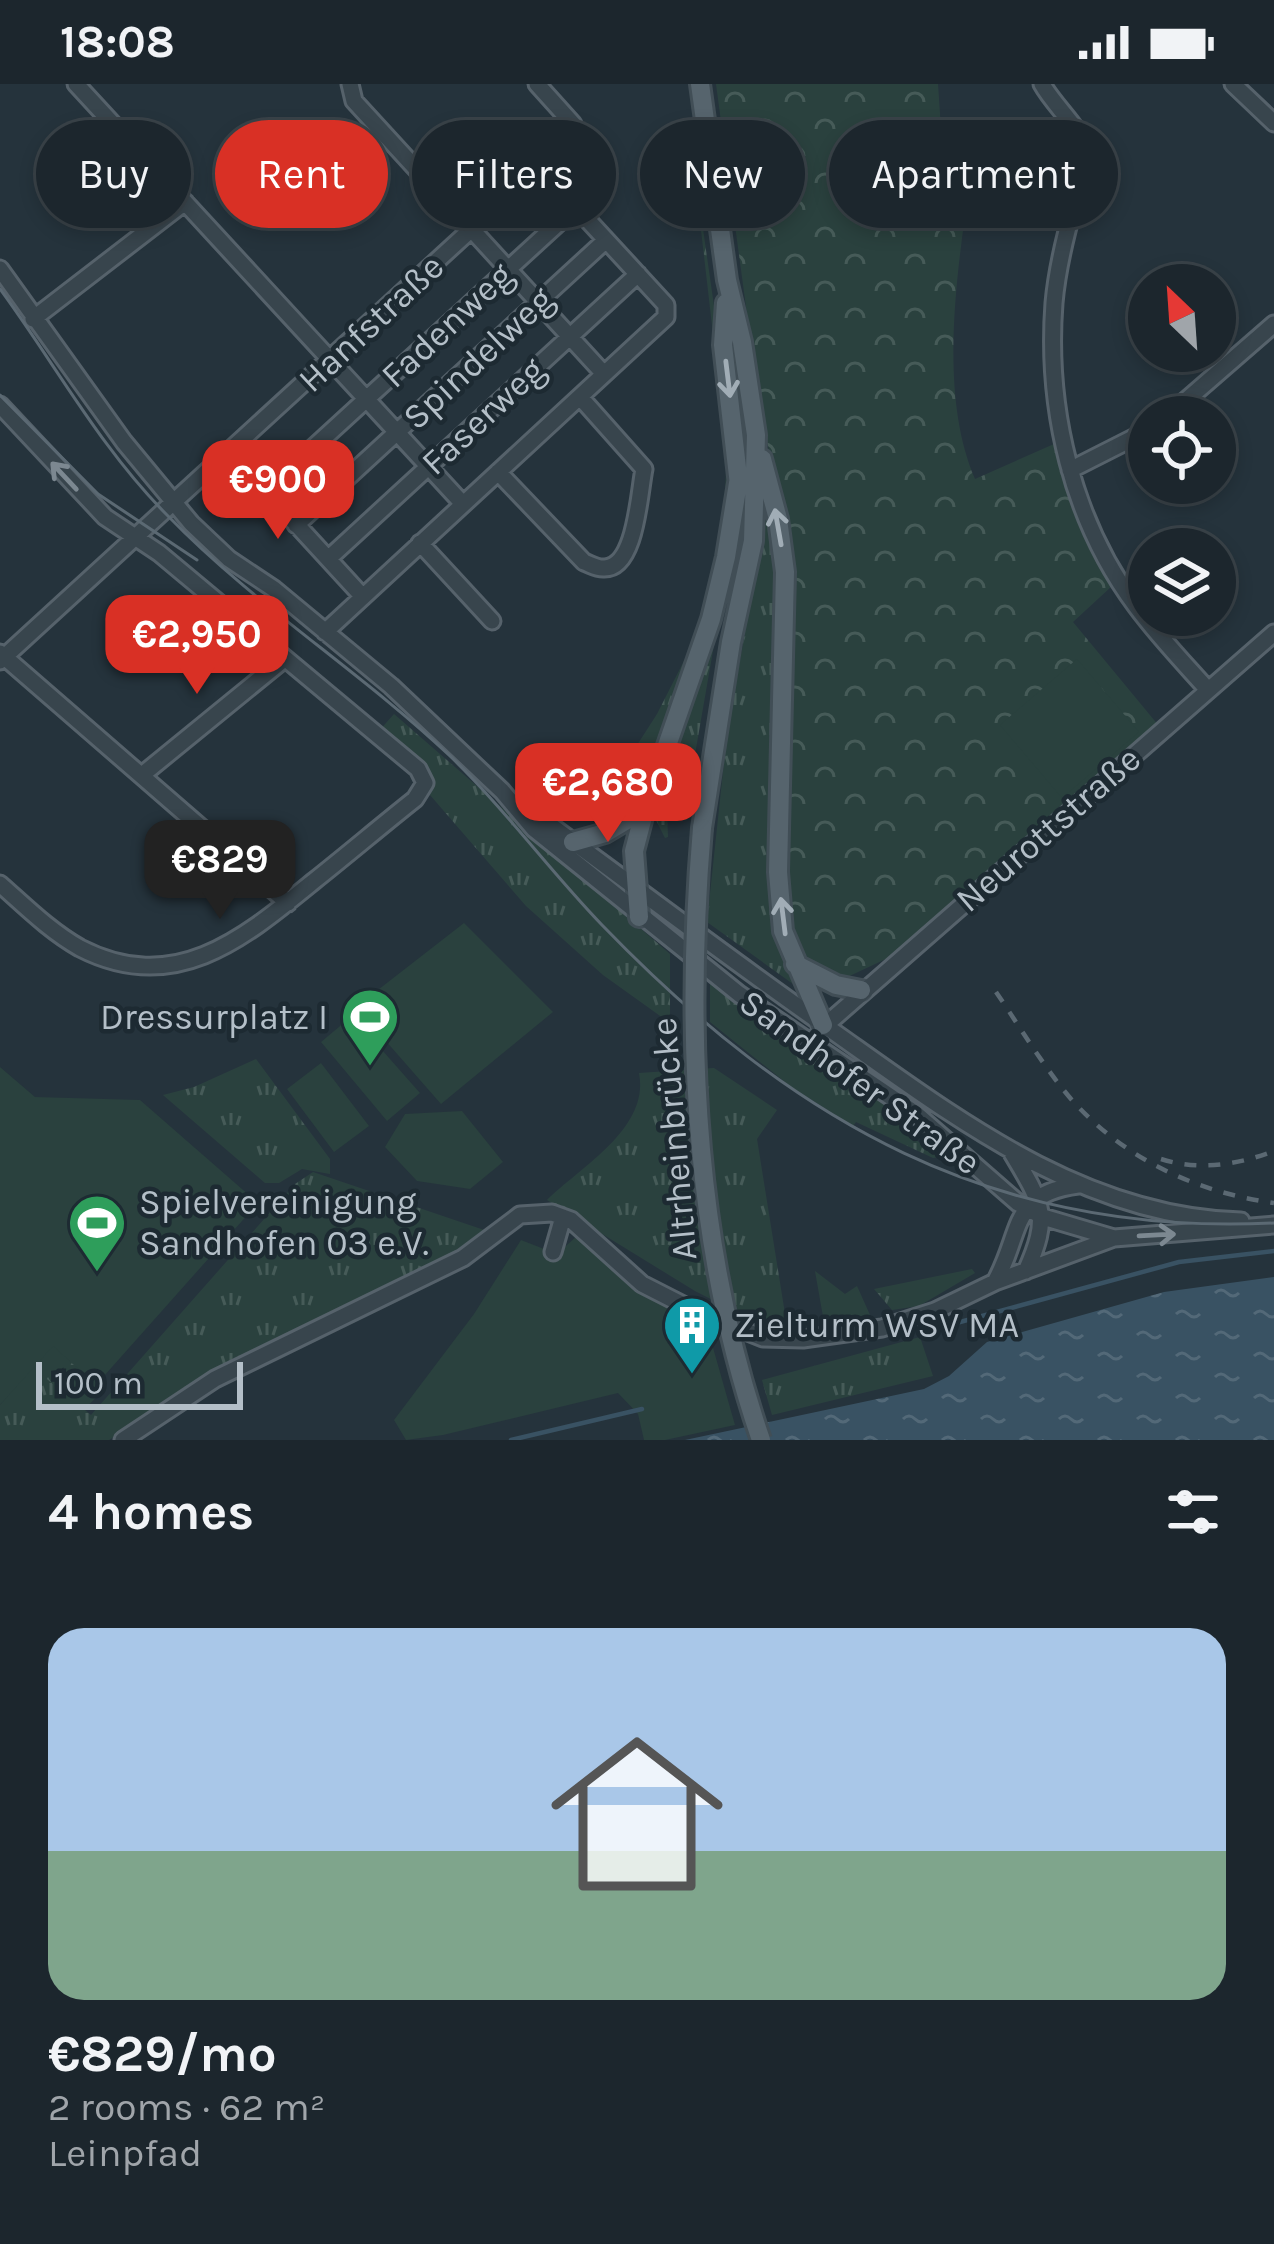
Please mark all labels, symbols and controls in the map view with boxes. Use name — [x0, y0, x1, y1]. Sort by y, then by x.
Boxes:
text: 18:08 — [60, 16, 175, 68]
chip: Buy — [36, 120, 191, 228]
chip: Rent — [215, 120, 388, 228]
chip: Filters — [412, 120, 616, 228]
chip: New — [640, 120, 805, 228]
chip: Apartment — [829, 120, 1118, 228]
street label: Hanfstraße — [290, 245, 452, 401]
street label: Fadenweg — [373, 254, 521, 396]
north arrow — [1128, 264, 1236, 372]
map controls — [1128, 264, 1236, 636]
street label: Spindelweg — [394, 278, 562, 438]
street label: Faserweg — [413, 348, 553, 484]
one-way arrow — [717, 358, 739, 397]
button: locate — [1128, 396, 1236, 504]
pin: €900 — [207, 440, 349, 542]
text: €900 — [229, 456, 327, 502]
one-way arrow — [51, 461, 78, 491]
one-way arrow — [766, 508, 789, 547]
button: layers — [1128, 528, 1236, 636]
pin: €2,950 — [99, 595, 295, 697]
text: €2,950 — [132, 611, 262, 657]
street label: Neurottstraße — [947, 738, 1149, 920]
pin: €2,680 — [510, 743, 706, 845]
text: €2,680 — [542, 759, 674, 805]
pin: €829 — [149, 820, 291, 922]
text: €829 — [171, 836, 269, 882]
one-way arrow — [771, 897, 793, 936]
street label: Sandhofer Straße — [732, 981, 988, 1183]
sports icon: Dressurplatz I — [339, 986, 401, 1068]
place label: Dressurplatz I — [100, 996, 328, 1038]
street label: Altrheinbrücke — [642, 1016, 706, 1262]
place label: Spielvereinigung Sandhofen 03 e.V. — [139, 1181, 429, 1264]
sports icon: Spielvereinigung Sandhofen 03 e.V. — [66, 1192, 128, 1274]
one-way arrow — [1136, 1224, 1175, 1247]
building icon: Zielturm WSV MA — [661, 1294, 723, 1376]
place label: Zielturm WSV MA — [734, 1304, 1019, 1346]
scale bar — [36, 1356, 243, 1409]
text: 100 m — [54, 1364, 143, 1402]
icon: filters — [1160, 1479, 1226, 1545]
text: 4 homes — [48, 1482, 254, 1542]
icon: home — [529, 1706, 745, 1922]
text: €829/mo — [48, 2024, 277, 2084]
text: 2 rooms · 62 m² — [48, 2084, 325, 2130]
text: Leinpfad — [48, 2130, 202, 2176]

